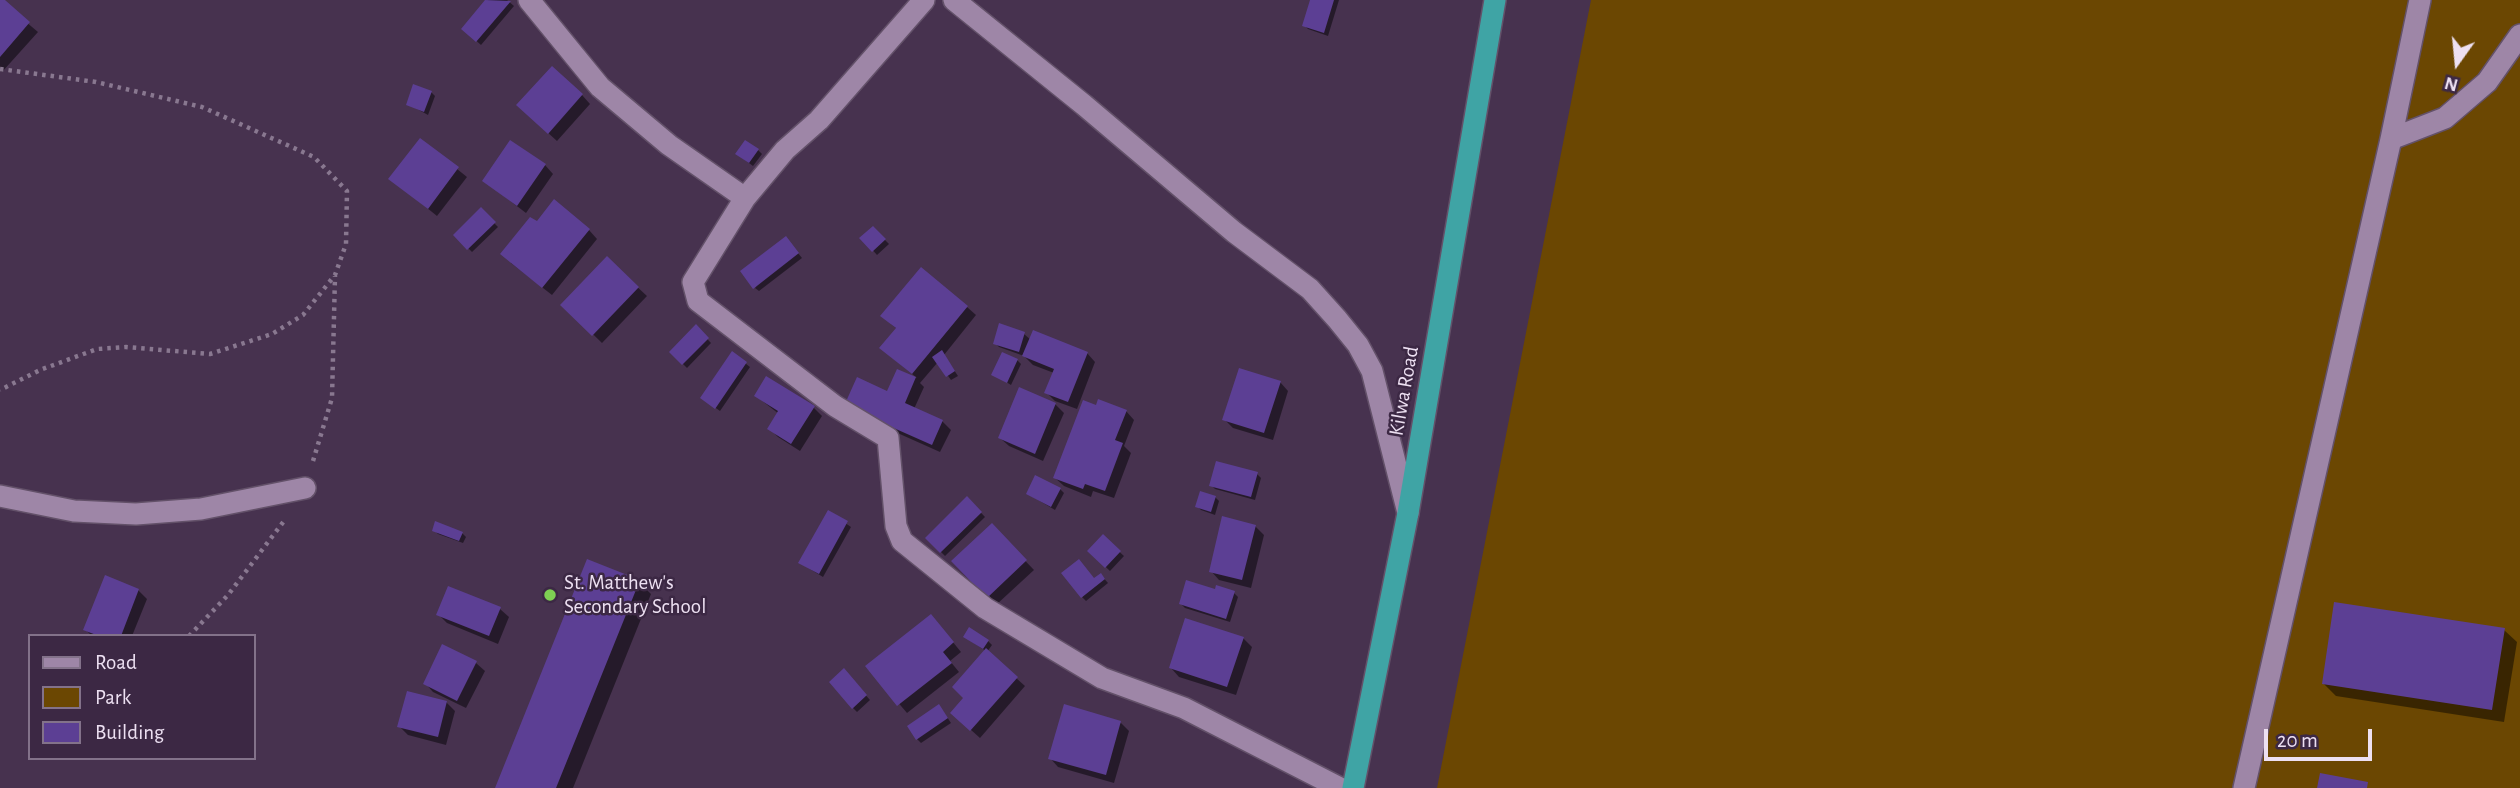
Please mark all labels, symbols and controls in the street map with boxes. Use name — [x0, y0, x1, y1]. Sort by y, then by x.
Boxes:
north arrow — [2422, 28, 2492, 98]
text: N — [2443, 73, 2460, 95]
street label: Kilwa Road — [1384, 344, 1424, 438]
place label: St. Matthew's Secondary School — [564, 570, 706, 620]
marker: St. Matthew's Secondary School — [542, 587, 558, 603]
legend — [28, 634, 256, 760]
text: Road — [95, 652, 137, 673]
text: Park — [95, 687, 131, 708]
scale bar — [2268, 714, 2376, 758]
text: Building — [95, 722, 164, 743]
text: 20 m — [2277, 730, 2318, 751]

